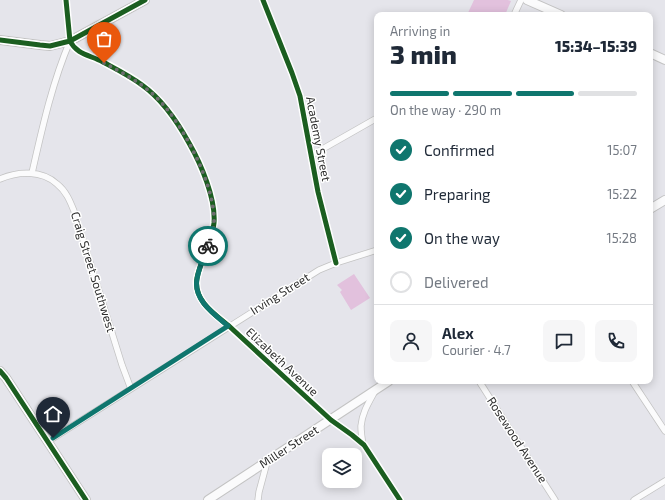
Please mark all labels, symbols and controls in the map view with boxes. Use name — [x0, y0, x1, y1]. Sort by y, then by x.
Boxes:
pin — [87, 22, 121, 63]
text: Arriving in — [390, 23, 450, 39]
icon: bag — [93, 28, 115, 50]
text: 15:34–15:39 — [555, 37, 637, 55]
text: 3 min — [390, 38, 457, 69]
street label: Academy Street — [304, 95, 334, 183]
text: On the way · 290 m — [390, 102, 501, 118]
icon: check — [390, 139, 412, 161]
text: Confirmed — [424, 141, 495, 159]
text: 15:07 — [607, 142, 637, 158]
icon: check — [390, 183, 412, 205]
text: Preparing — [424, 185, 490, 203]
text: 15:22 — [607, 186, 637, 202]
street label: Craig Street Southwest — [69, 210, 119, 334]
courier — [188, 226, 228, 266]
icon: check — [390, 227, 412, 249]
text: On the way — [424, 229, 500, 247]
text: 15:28 — [607, 230, 637, 246]
icon: bike — [197, 235, 219, 257]
street label: Irving Street — [247, 269, 312, 317]
text: Delivered — [424, 273, 489, 291]
button: person — [390, 320, 432, 362]
button: chat — [543, 320, 585, 362]
button: phone — [595, 320, 637, 362]
street label: Elizabeth Avenue — [244, 324, 322, 398]
text: Alex — [442, 324, 474, 342]
text: Courier · 4.7 — [442, 342, 511, 358]
street label: Rosewood Avenue — [485, 394, 551, 485]
pin — [36, 397, 70, 438]
icon: home — [42, 403, 64, 425]
street label: Miller Street — [256, 422, 321, 470]
map controls — [322, 448, 362, 488]
button: layers — [322, 448, 362, 488]

